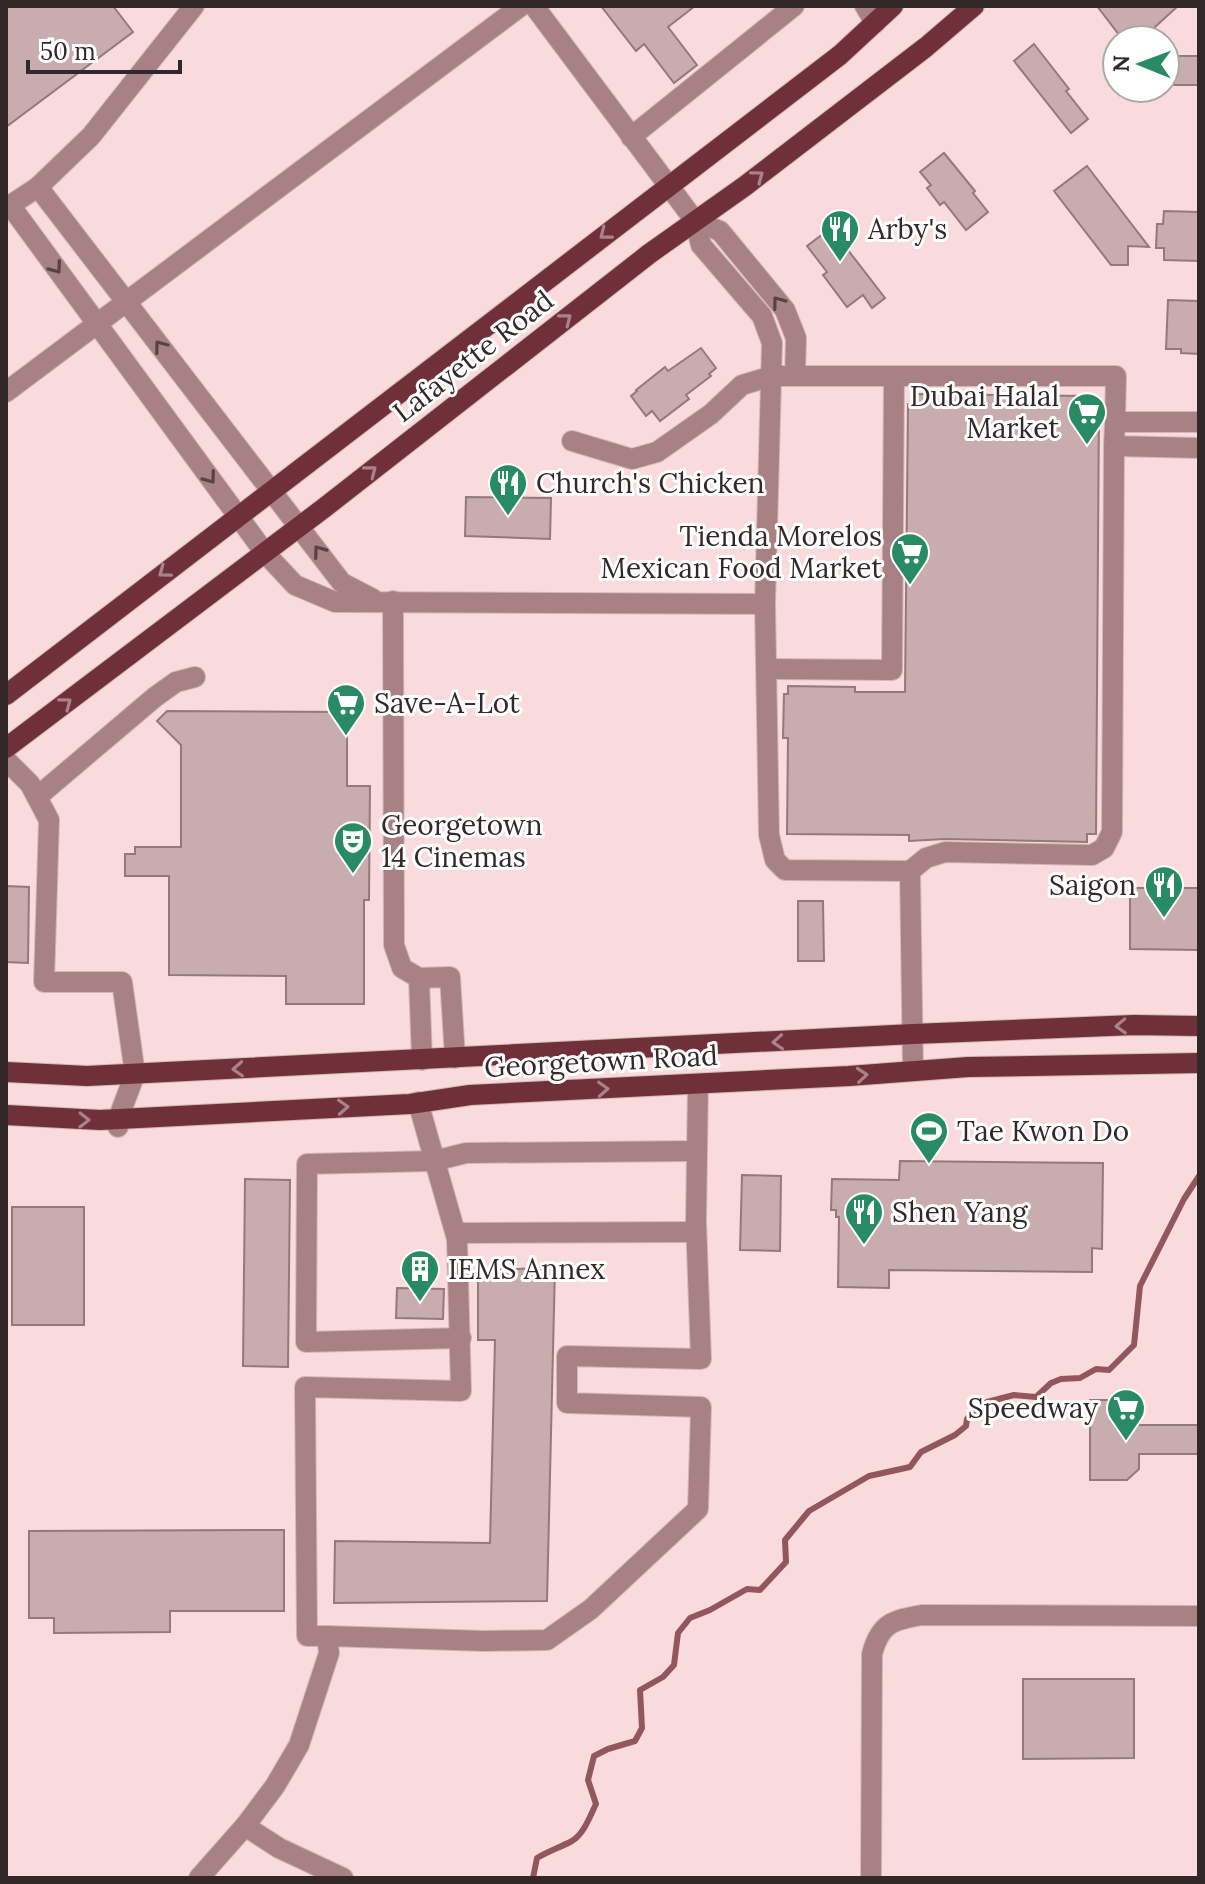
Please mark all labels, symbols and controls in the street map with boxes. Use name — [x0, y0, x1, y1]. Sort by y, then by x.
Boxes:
scale bar — [28, 24, 180, 74]
north arrow — [1101, 24, 1181, 104]
text: 50 m — [40, 36, 96, 67]
text: N — [1107, 55, 1135, 72]
one-way arrow — [749, 171, 764, 185]
restaurant icon: Arby's — [819, 208, 861, 263]
place label: Arby's — [867, 211, 947, 247]
one-way arrow — [599, 224, 614, 238]
one-way arrow — [46, 259, 61, 274]
street label: Lafayette Road — [386, 282, 560, 430]
one-way arrow — [774, 297, 788, 311]
one-way arrow — [557, 314, 571, 329]
one-way arrow — [155, 340, 169, 355]
place label: Dubai Halal Market — [910, 378, 1059, 446]
supermarket icon: Dubai Halal Market — [1066, 391, 1108, 446]
restaurant icon: Church's Chicken — [487, 462, 529, 517]
place label: Church's Chicken — [536, 465, 765, 501]
one-way arrow — [362, 467, 377, 481]
one-way arrow — [200, 469, 215, 483]
place label: Tienda Morelos Mexican Food Market — [600, 518, 882, 586]
supermarket icon: Tienda Morelos Mexican Food Market — [889, 531, 931, 586]
one-way arrow — [314, 546, 329, 560]
one-way arrow — [158, 562, 173, 576]
supermarket icon: Save-A-Lot — [325, 682, 367, 737]
place label: Save-A-Lot — [374, 685, 520, 721]
one-way arrow — [57, 698, 72, 712]
place label: Georgetown 14 Cinemas — [381, 807, 542, 875]
theatre icon: Georgetown 14 Cinemas — [332, 820, 374, 875]
restaurant icon: Saigon — [1143, 864, 1185, 919]
place label: Saigon — [1049, 867, 1136, 903]
one-way arrow — [1114, 1017, 1127, 1034]
one-way arrow — [771, 1033, 784, 1050]
street label: Georgetown Road — [483, 1037, 719, 1085]
one-way arrow — [231, 1061, 244, 1078]
one-way arrow — [856, 1067, 869, 1084]
one-way arrow — [597, 1081, 610, 1098]
one-way arrow — [337, 1099, 350, 1116]
sports icon: Tae Kwon Do — [908, 1110, 950, 1165]
one-way arrow — [78, 1111, 91, 1129]
place label: Tae Kwon Do — [957, 1113, 1129, 1149]
restaurant icon: Shen Yang — [843, 1191, 885, 1246]
place label: Shen Yang — [892, 1194, 1028, 1230]
building icon: IEMS Annex — [399, 1248, 441, 1303]
place label: IEMS Annex — [448, 1251, 605, 1287]
supermarket icon: Speedway — [1105, 1387, 1147, 1442]
place label: Speedway — [968, 1390, 1098, 1426]

